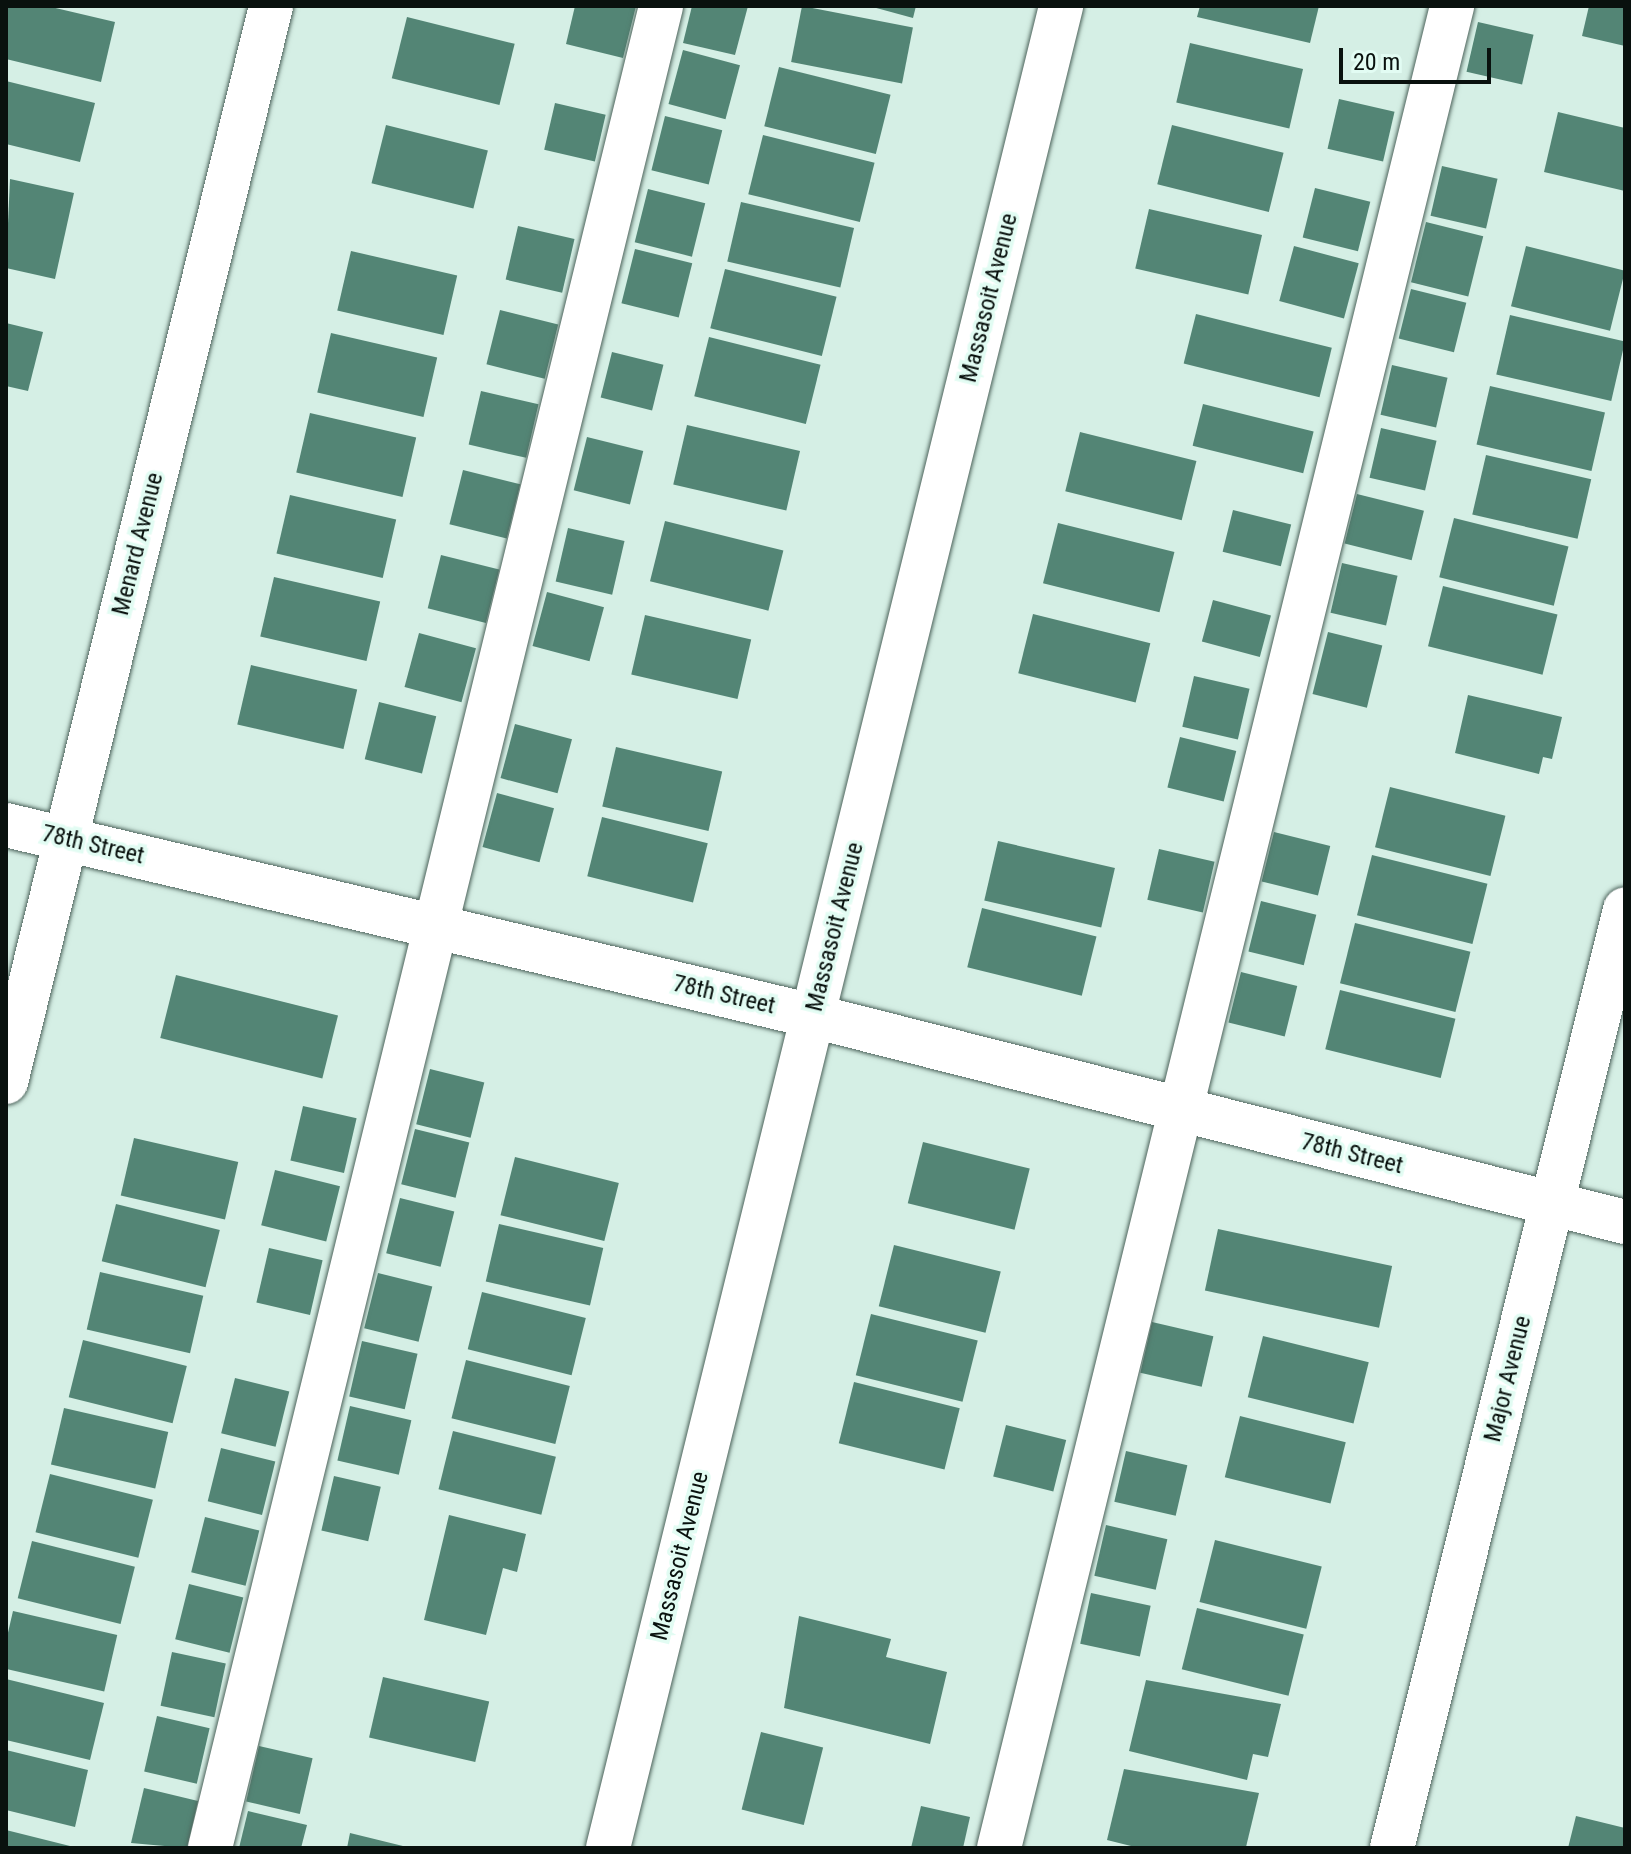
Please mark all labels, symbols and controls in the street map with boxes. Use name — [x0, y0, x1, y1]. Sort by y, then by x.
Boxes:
scale bar — [1343, 32, 1495, 82]
text: 20 m — [1353, 48, 1400, 76]
street label: Massasoit Avenue — [954, 210, 1024, 386]
street label: Menard Avenue — [106, 470, 170, 618]
street label: 78th Street — [39, 819, 147, 871]
street label: Massasoit Avenue — [800, 839, 870, 1015]
street label: 78th Street — [670, 969, 778, 1021]
street label: 78th Street — [1298, 1127, 1406, 1181]
street label: Major Avenue — [1478, 1313, 1538, 1445]
street label: Massasoit Avenue — [645, 1468, 715, 1644]

